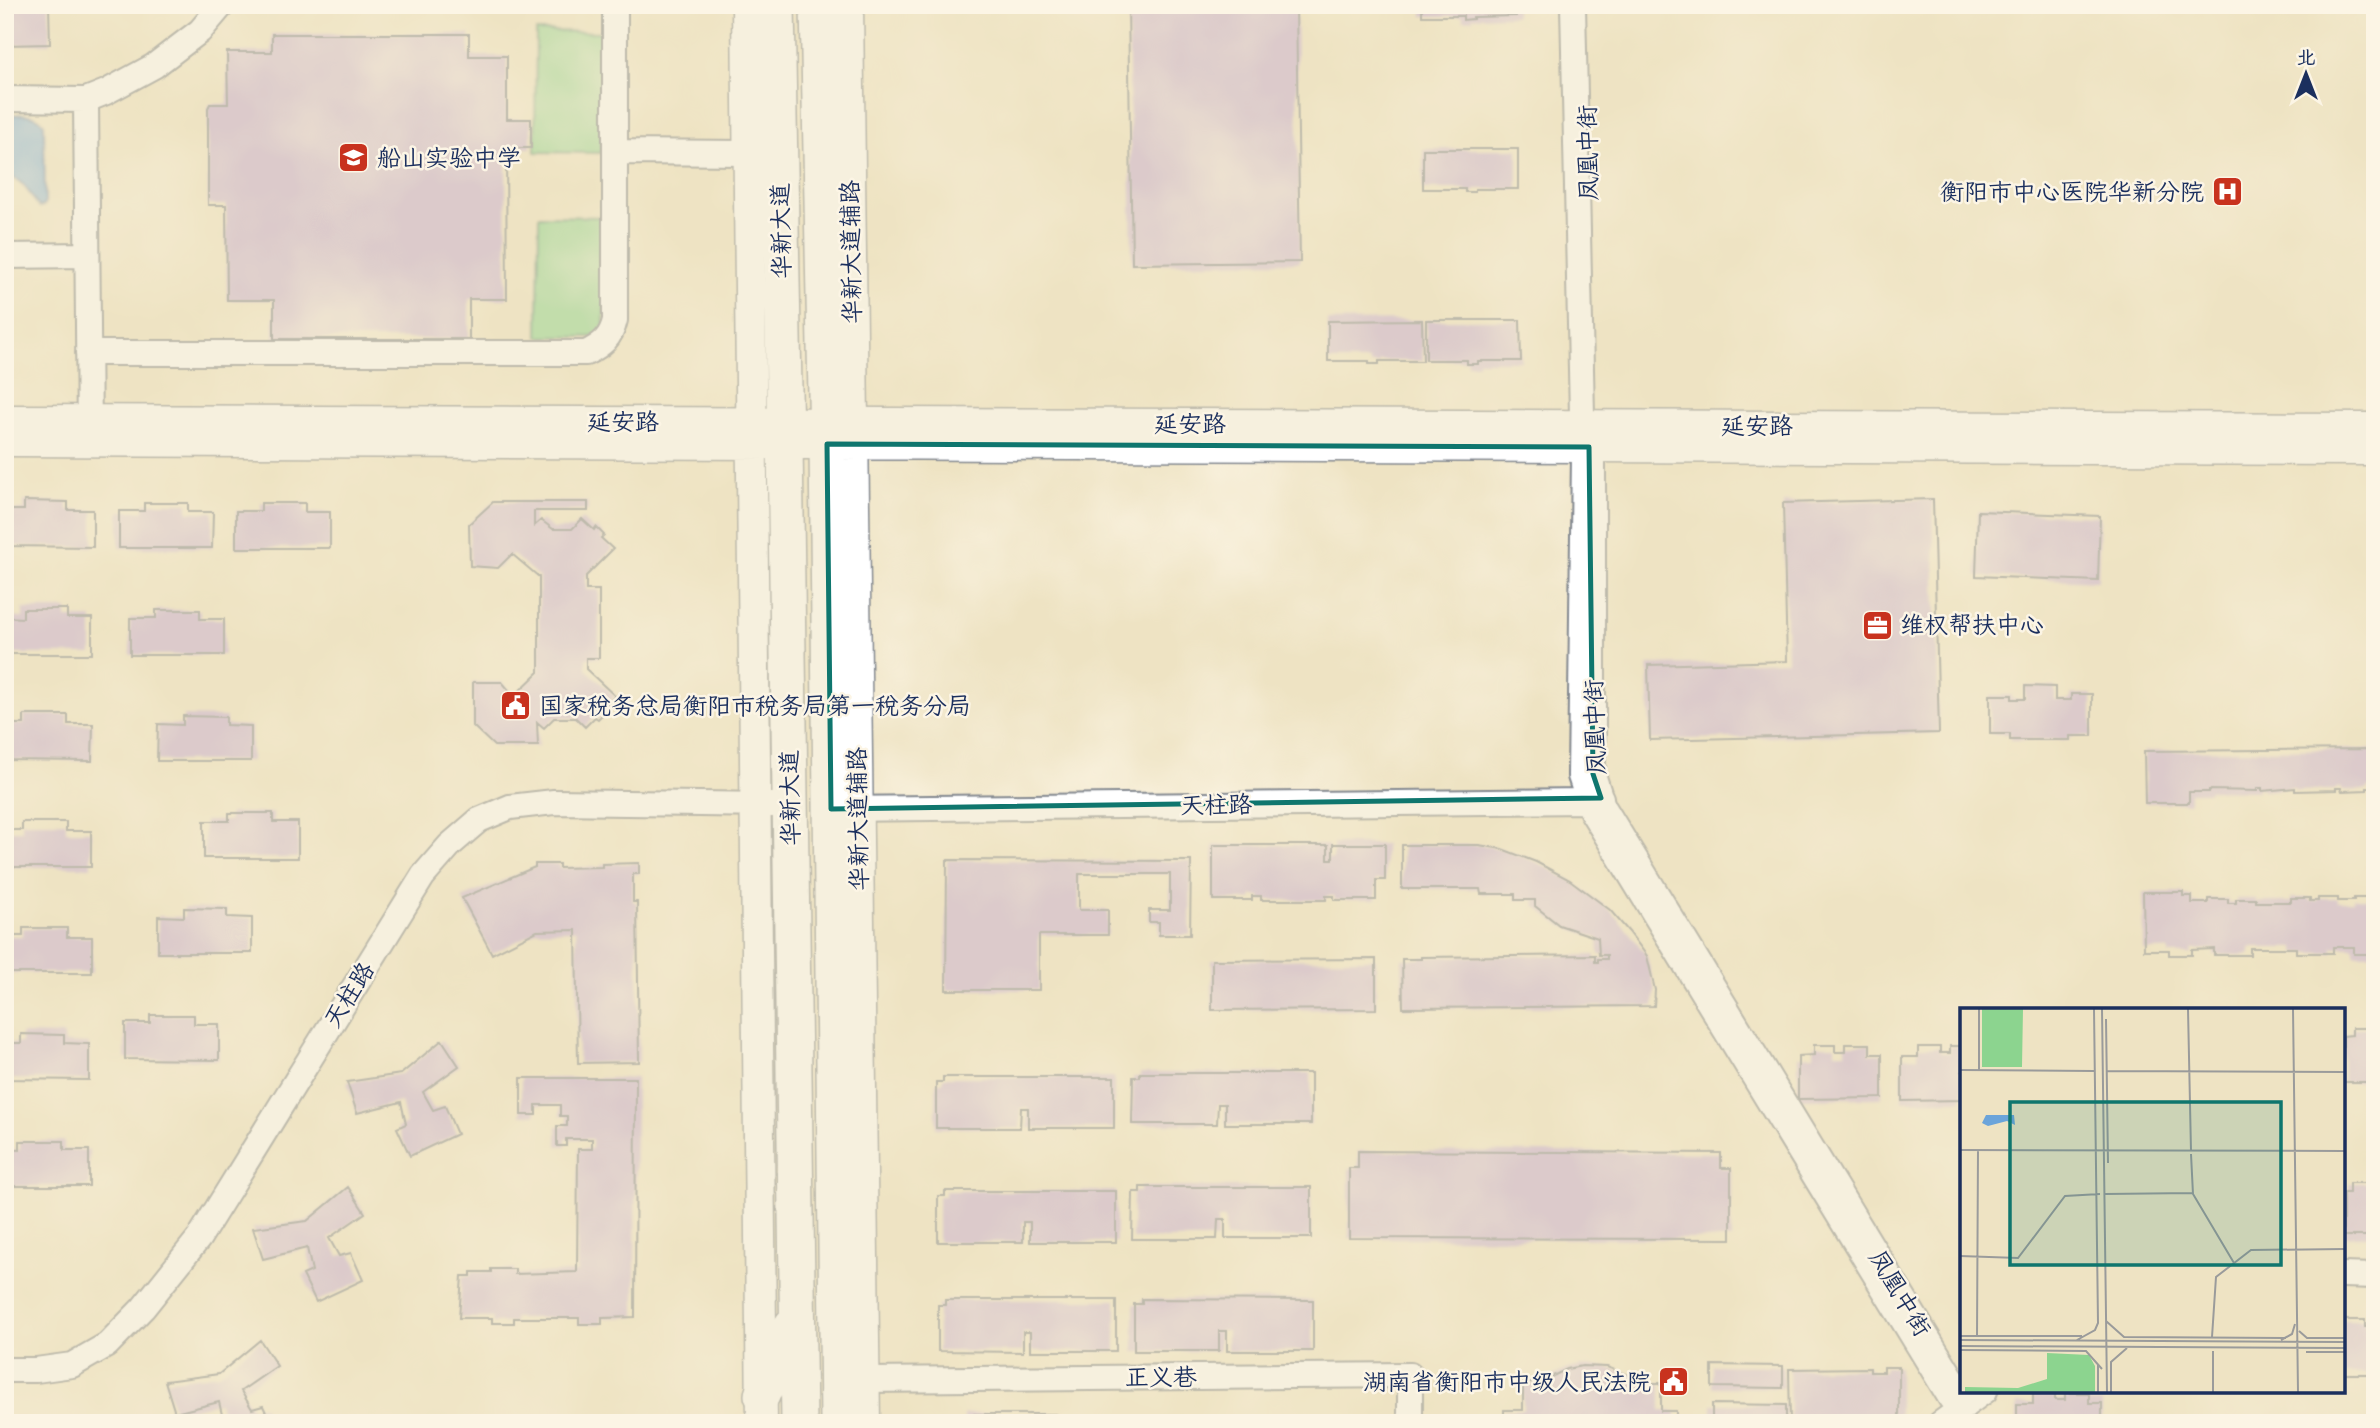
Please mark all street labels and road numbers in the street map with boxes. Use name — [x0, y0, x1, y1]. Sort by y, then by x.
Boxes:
street label: 凤凰中街 — [1573, 105, 1609, 201]
street label: 华新大道辅路 — [836, 180, 872, 324]
street label: 华新大道 — [766, 183, 802, 279]
street label: 延安路 — [587, 408, 659, 442]
street label: 延安路 — [1154, 410, 1226, 444]
street label: 延安路 — [1721, 412, 1793, 446]
street label: 凤凰中街 — [1579, 678, 1617, 775]
street label: 华新大道辅路 — [843, 747, 879, 891]
street label: 华新大道 — [775, 750, 811, 846]
street label: 天柱路 — [1180, 790, 1252, 826]
street label: 天柱路 — [318, 957, 385, 1036]
street label: 凤凰中街 — [1858, 1245, 1937, 1344]
street label: 正义巷 — [1125, 1363, 1197, 1397]

